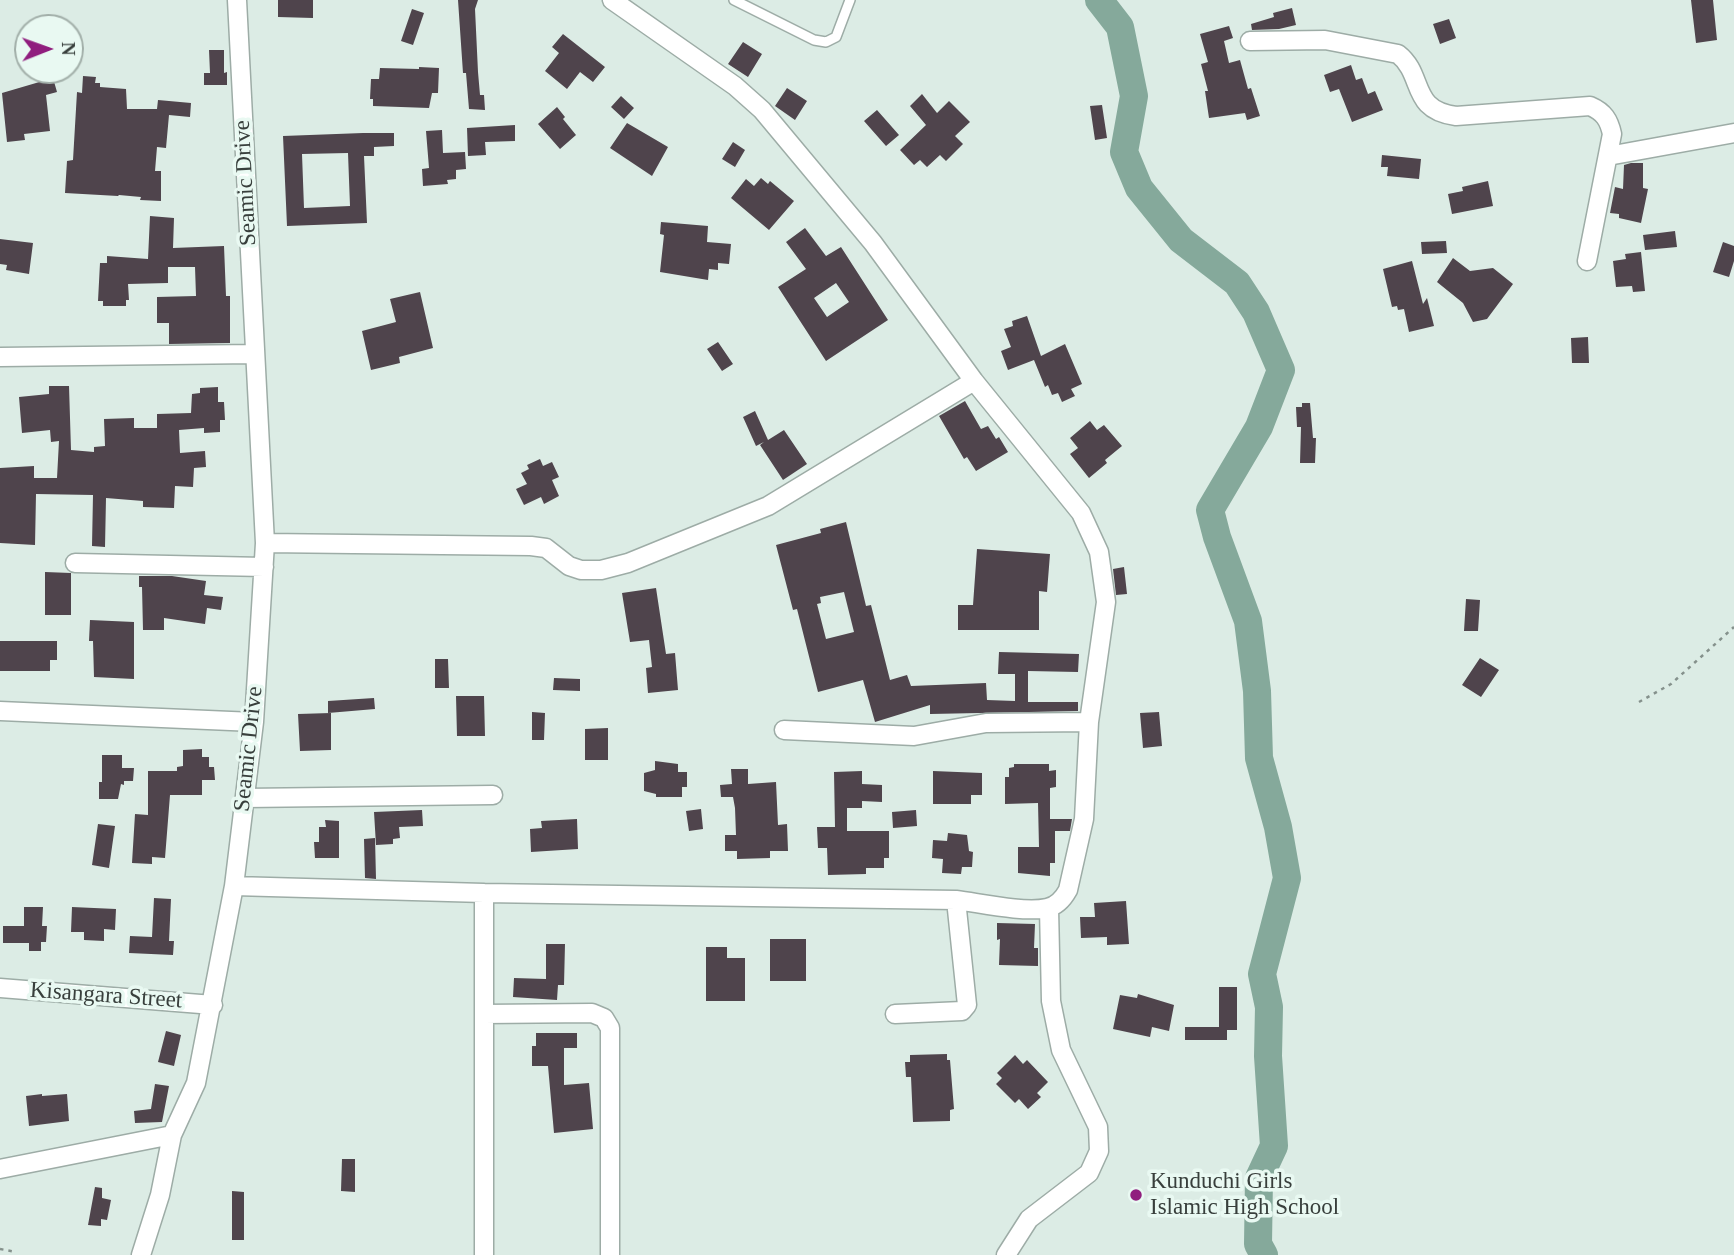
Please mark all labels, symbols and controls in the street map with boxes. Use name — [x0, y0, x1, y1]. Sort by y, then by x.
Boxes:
north arrow — [14, 14, 84, 84]
text: N — [58, 42, 79, 56]
street label: Seamic Drive — [229, 119, 263, 247]
street label: Seamic Drive — [229, 685, 269, 813]
street label: Kisangara Street — [29, 977, 183, 1015]
place label: Kunduchi Girls Islamic High School — [1150, 1168, 1339, 1222]
marker: Kunduchi Girls Islamic High School — [1128, 1187, 1144, 1203]

